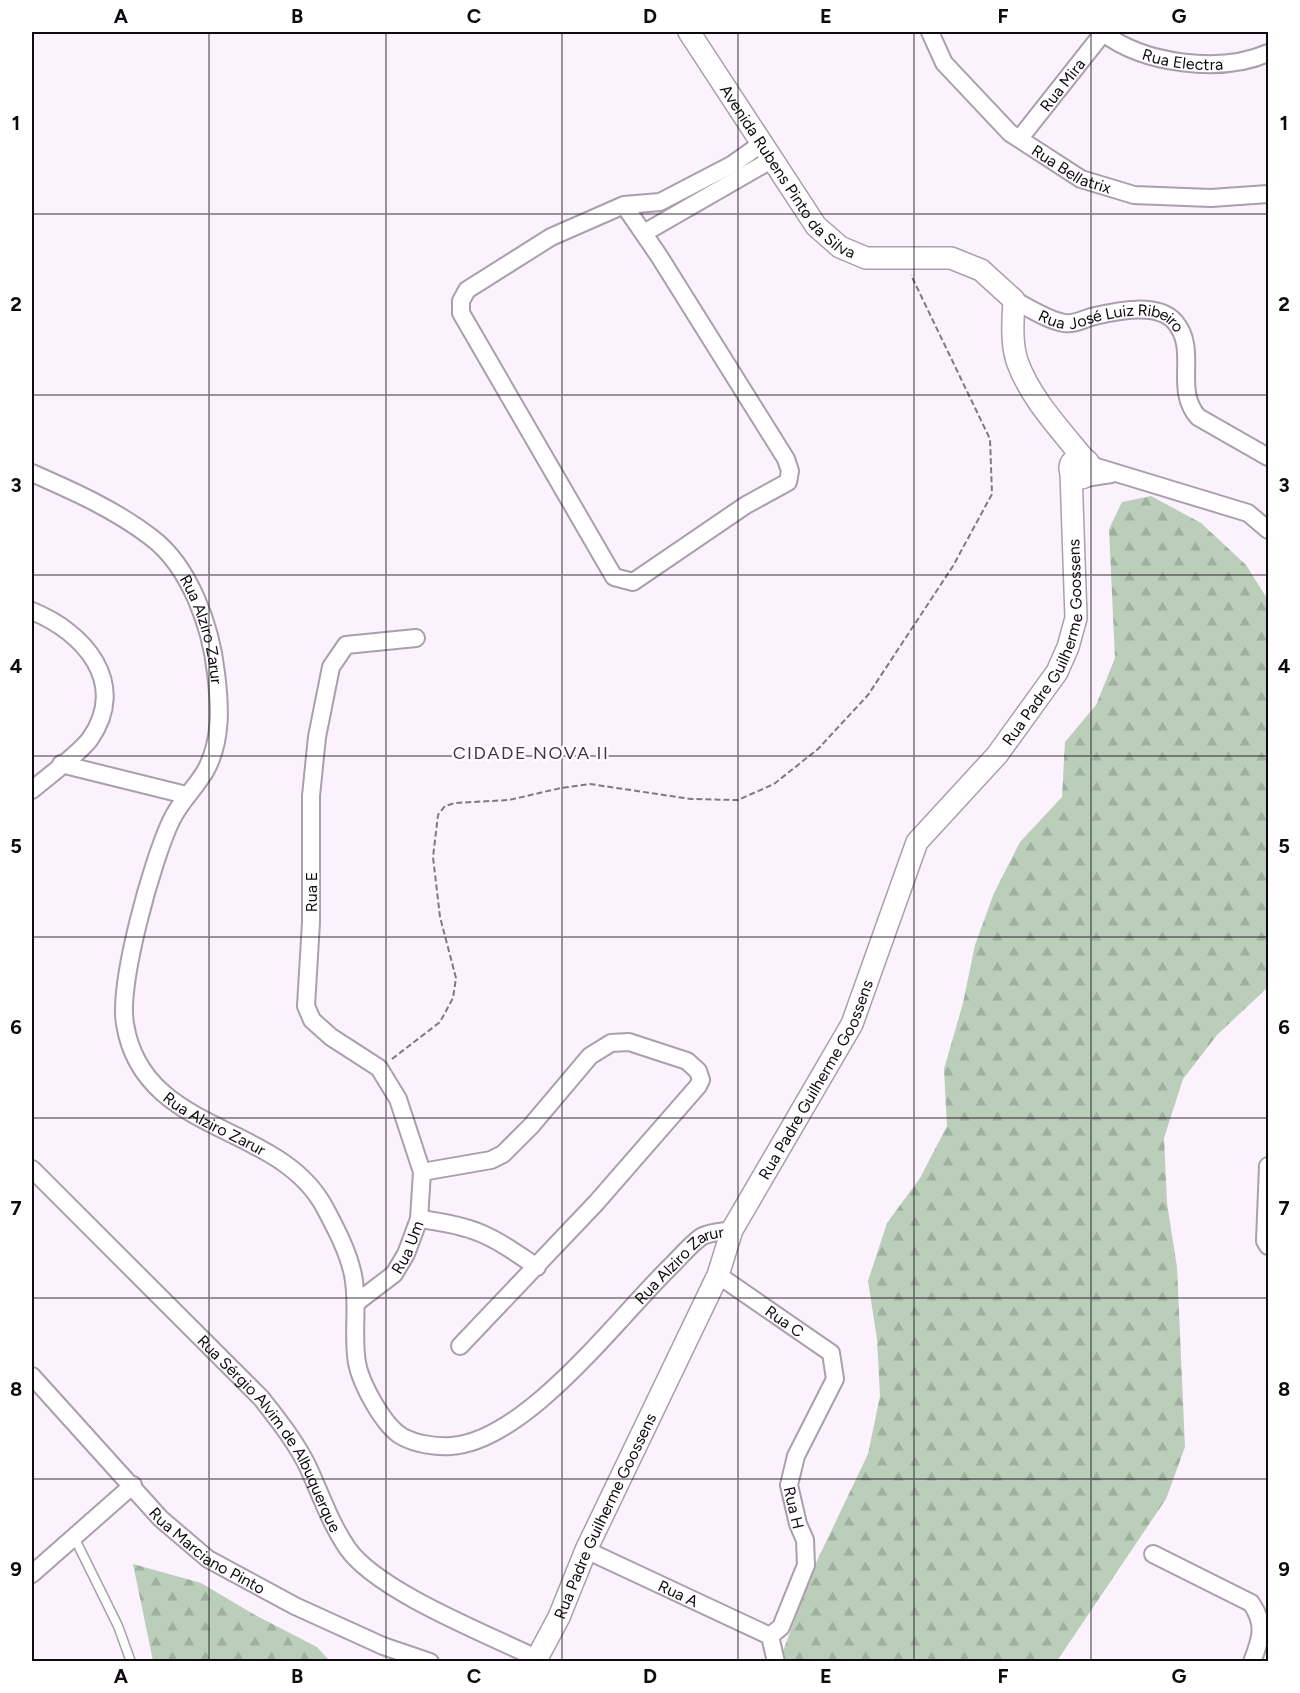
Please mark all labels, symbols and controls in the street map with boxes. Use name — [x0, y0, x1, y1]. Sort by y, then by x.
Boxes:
text: A — [114, 4, 129, 28]
text: B — [291, 4, 303, 28]
text: C — [467, 4, 481, 28]
text: D — [643, 4, 657, 28]
text: E — [820, 4, 832, 28]
text: F — [997, 4, 1009, 28]
text: G — [1172, 4, 1187, 28]
street label: Rua Electra — [1140, 44, 1224, 74]
street label: Rua Mira — [1036, 54, 1089, 115]
street label: Avenida Rubens Pinto da Silva — [716, 81, 858, 262]
text: 1 — [12, 111, 20, 135]
text: 1 — [1280, 111, 1288, 135]
street label: Rua Bellatrix — [1028, 140, 1114, 197]
text: 2 — [10, 292, 22, 316]
text: 2 — [1278, 292, 1290, 316]
street label: Rua José Luiz Ribeiro — [1035, 300, 1189, 335]
text: 3 — [10, 473, 22, 497]
text: 3 — [1278, 473, 1290, 497]
street label: Rua Padre Guilherme Goossens — [998, 539, 1086, 749]
street label: Rua Alziro Zarur — [176, 571, 227, 686]
text: 4 — [10, 654, 23, 678]
text: 4 — [1278, 654, 1291, 678]
district label: CIDADE NOVA II — [453, 742, 609, 764]
text: 5 — [10, 834, 22, 858]
text: 5 — [1278, 834, 1290, 858]
street label: Rua E — [302, 872, 321, 912]
street label: Rua Padre Guilherme Goossens — [754, 977, 877, 1183]
text: 6 — [10, 1015, 22, 1039]
text: 6 — [1278, 1015, 1290, 1039]
street label: Rua Alziro Zarur — [160, 1088, 270, 1159]
text: 7 — [10, 1196, 22, 1220]
text: 7 — [1278, 1196, 1290, 1220]
street label: Rua Um — [387, 1218, 427, 1277]
street label: Rua Alziro Zarur — [630, 1222, 725, 1308]
street label: Rua C — [762, 1301, 808, 1341]
street label: Rua Sérgio Alvim de Albuquerque — [194, 1331, 345, 1536]
text: 8 — [10, 1377, 22, 1401]
text: 8 — [1278, 1377, 1290, 1401]
street label: Rua Padre Guilherme Goossens — [550, 1410, 660, 1622]
street label: Rua H — [780, 1485, 808, 1531]
street label: Rua Marciano Pinto — [145, 1503, 269, 1598]
text: 9 — [10, 1557, 22, 1581]
text: 9 — [1278, 1557, 1290, 1581]
street label: Rua A — [655, 1576, 702, 1611]
text: A — [114, 1664, 129, 1688]
text: B — [291, 1664, 303, 1688]
text: C — [467, 1664, 481, 1688]
text: D — [643, 1664, 657, 1688]
text: E — [820, 1664, 832, 1688]
text: F — [997, 1664, 1009, 1688]
text: G — [1172, 1664, 1187, 1688]

